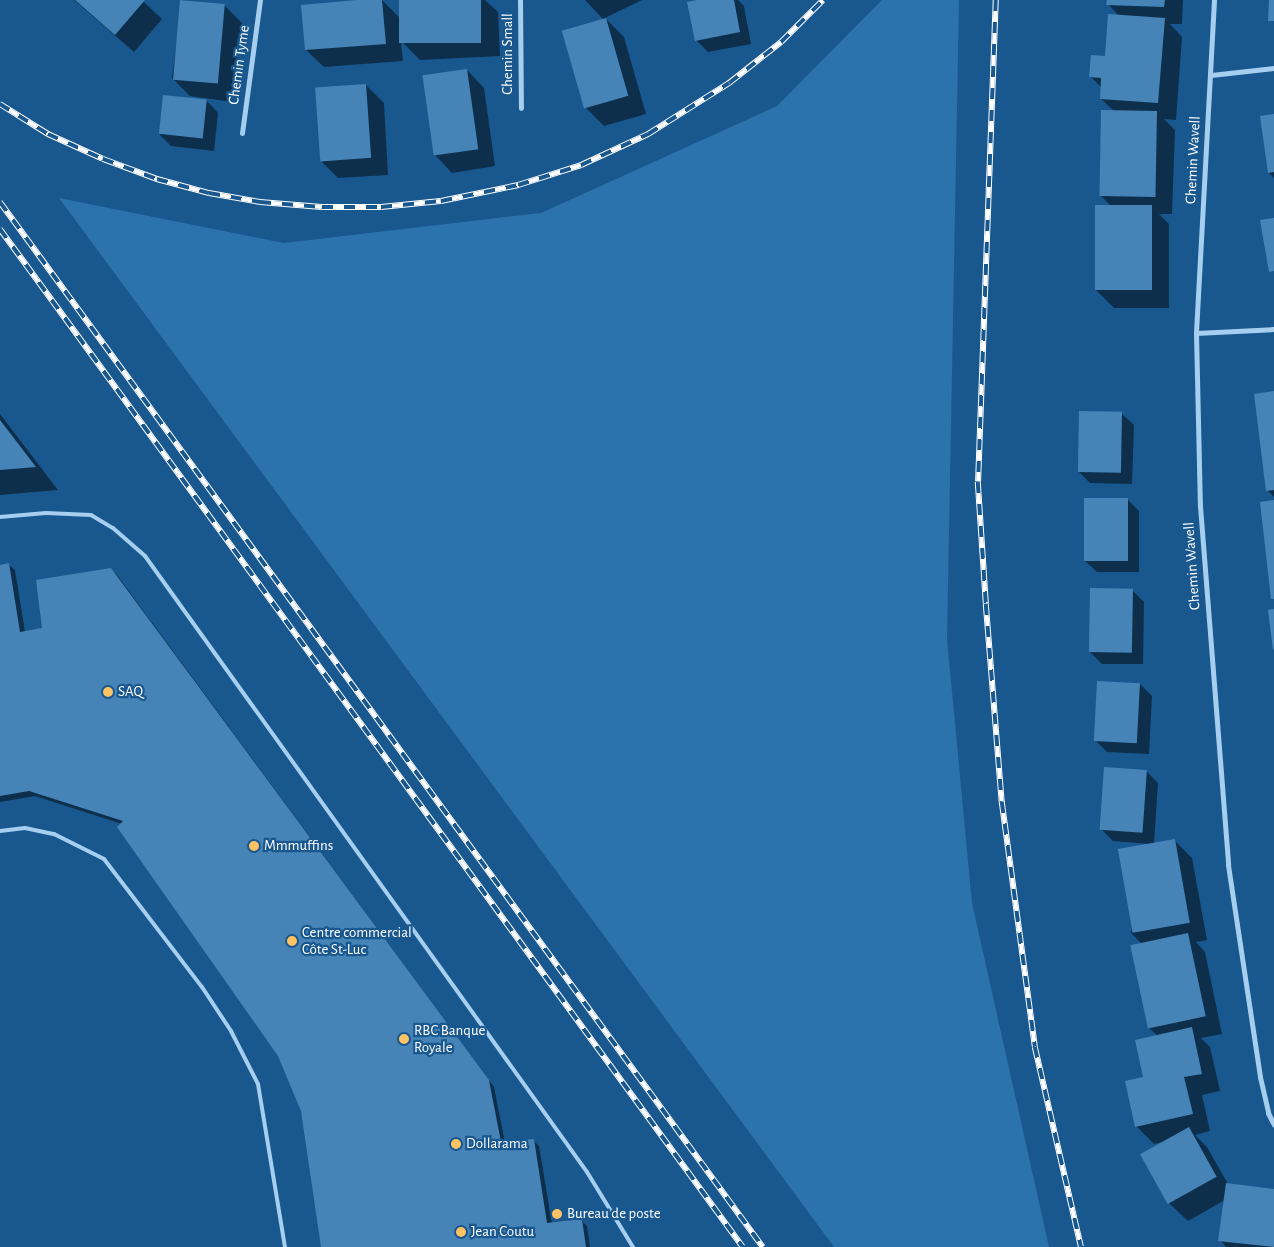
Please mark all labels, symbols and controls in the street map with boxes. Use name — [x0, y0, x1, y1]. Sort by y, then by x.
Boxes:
street label: Chemin Small — [499, 13, 517, 95]
street label: Chemin Tyme — [225, 24, 253, 106]
street label: Chemin Wavell — [1182, 116, 1204, 204]
street label: Chemin Wavell — [1180, 521, 1204, 611]
place label: SAQ — [118, 683, 143, 701]
marker: SAQ — [102, 686, 114, 698]
place label: Mmmuffins — [264, 837, 333, 855]
marker: Mmmuffins — [248, 840, 260, 852]
place label: Centre commercial Côte St-Luc — [302, 923, 412, 958]
marker: Centre commercial Côte St-Luc — [286, 935, 298, 947]
place label: RBC Banque Royale — [414, 1021, 485, 1056]
marker: RBC Banque Royale — [398, 1033, 410, 1045]
place label: Dollarama — [466, 1135, 528, 1153]
marker: Dollarama — [450, 1138, 462, 1150]
place label: Bureau de poste — [567, 1205, 661, 1223]
marker: Bureau de poste — [551, 1208, 563, 1220]
place label: Jean Coutu — [471, 1223, 534, 1241]
marker: Jean Coutu — [455, 1226, 467, 1238]

